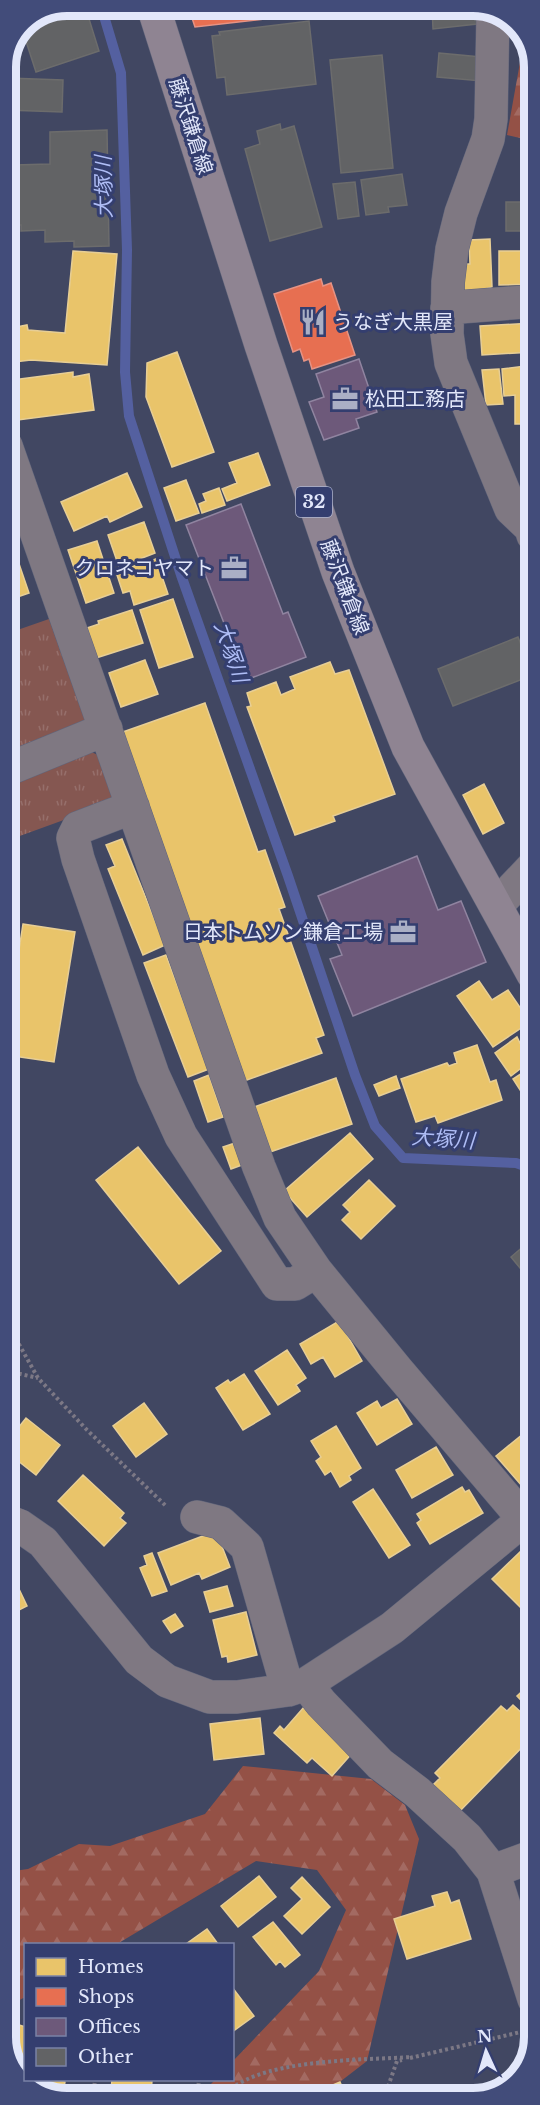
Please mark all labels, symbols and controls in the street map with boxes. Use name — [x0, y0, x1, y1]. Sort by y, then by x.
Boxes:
street label: 藤沢鎌倉線 — [164, 75, 218, 177]
water label: 大塚川 — [90, 153, 118, 219]
restaurant icon: うなぎ大黒屋 — [298, 307, 328, 337]
place label: うなぎ大黒屋 — [333, 310, 453, 334]
office icon: 松田工務店 — [330, 384, 360, 414]
place label: 松田工務店 — [365, 387, 465, 411]
road number: 32 — [296, 487, 332, 517]
street label: 藤沢鎌倉線 — [316, 536, 374, 638]
office icon: クロネコヤマト — [219, 553, 249, 583]
place label: クロネコヤマト — [74, 556, 214, 580]
water label: 大塚川 — [208, 618, 254, 688]
office icon: 日本トムソン鎌倉工場 — [388, 917, 418, 947]
place label: 日本トムソン鎌倉工場 — [183, 920, 383, 944]
water label: 大塚川 — [411, 1124, 477, 1154]
legend — [24, 1943, 234, 2081]
text: Homes — [78, 1956, 144, 1978]
text: Shops — [78, 1986, 134, 2008]
text: Offices — [78, 2016, 141, 2038]
north arrow — [456, 2021, 516, 2081]
text: N — [477, 2026, 493, 2047]
text: Other — [78, 2046, 134, 2068]

